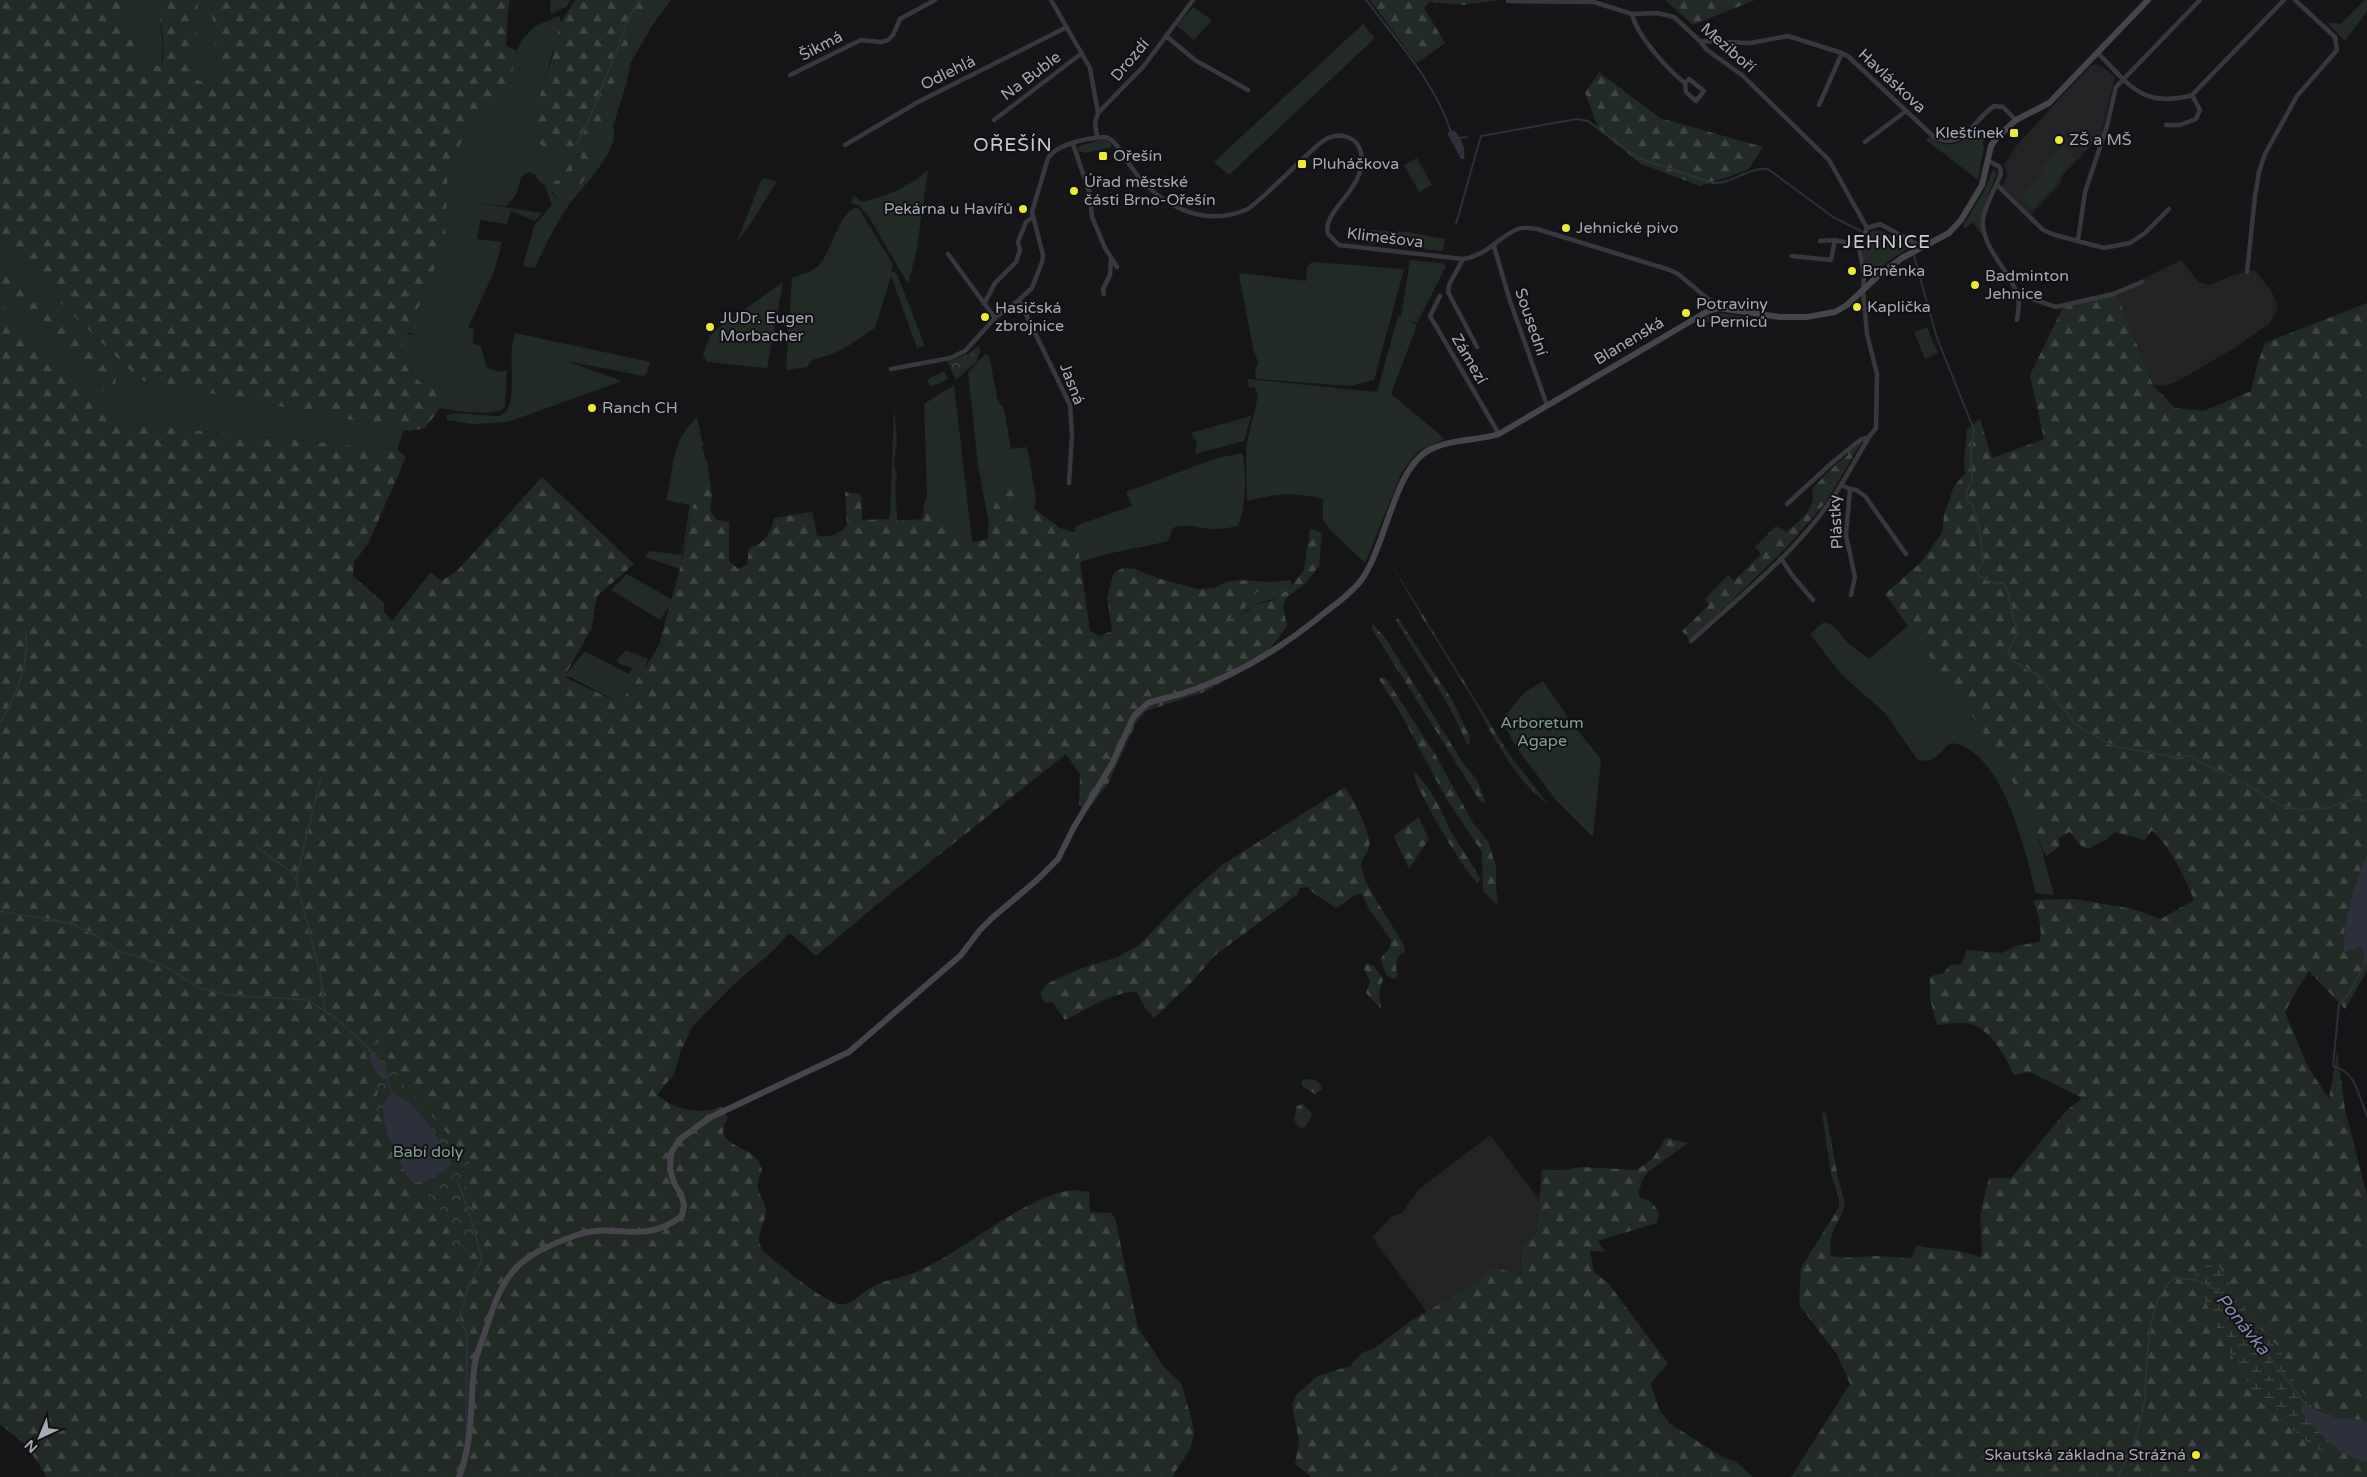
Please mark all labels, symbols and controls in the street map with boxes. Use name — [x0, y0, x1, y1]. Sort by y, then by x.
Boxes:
street label: Meziboří — [1696, 19, 1760, 77]
street label: Šikmá — [796, 27, 846, 65]
street label: Drozdí — [1106, 35, 1154, 85]
street label: Havláskova — [1854, 44, 1930, 118]
street label: Na Buble — [997, 47, 1065, 105]
street label: Odlehlá — [917, 51, 979, 95]
place label: Kleštínek — [1935, 123, 2004, 143]
marker: Kleštínek — [2008, 127, 2020, 139]
place label: ZŠ a MŠ — [2069, 130, 2132, 150]
district label: OŘEŠÍN — [973, 133, 1053, 156]
marker: ZŠ a MŠ — [2053, 134, 2065, 146]
place label: Ořešín — [1113, 146, 1162, 166]
marker: Ořešín — [1097, 150, 1109, 162]
place label: Pluháčkova — [1312, 154, 1399, 174]
marker: Pluháčkova — [1296, 158, 1308, 170]
place label: Úřad městské části Brno-Ořešín — [1084, 172, 1216, 210]
marker: Úřad městské části Brno-Ořešín — [1068, 185, 1080, 197]
place label: Pekárna u Havířů — [884, 199, 1013, 219]
marker: Pekárna u Havířů — [1017, 203, 1029, 215]
place label: Jehnické pivo — [1576, 218, 1678, 238]
marker: Jehnické pivo — [1560, 222, 1572, 234]
street label: Klimešova — [1346, 223, 1424, 253]
district label: JEHNICE — [1843, 231, 1931, 253]
place label: Brněnka — [1862, 261, 1925, 281]
marker: Brněnka — [1846, 265, 1858, 277]
place label: Badminton Jehnice — [1985, 266, 2069, 304]
marker: Badminton Jehnice — [1969, 279, 1981, 291]
street label: Sousední — [1510, 286, 1552, 358]
place label: Potraviny u Perniců — [1696, 294, 1768, 332]
place label: Kaplička — [1867, 297, 1931, 317]
place label: Hasičská zbrojnice — [995, 298, 1064, 336]
marker: Kaplička — [1851, 301, 1863, 313]
marker: Potraviny u Perniců — [1680, 307, 1692, 319]
place label: JUDr. Eugen Morbacher — [720, 308, 814, 346]
marker: Hasičská zbrojnice — [979, 311, 991, 323]
street label: Blanenská — [1591, 312, 1667, 370]
marker: JUDr. Eugen Morbacher — [704, 321, 716, 333]
street label: Zámezí — [1447, 330, 1491, 388]
street label: Jasná — [1055, 360, 1089, 408]
place label: Ranch CH — [602, 398, 678, 418]
marker: Ranch CH — [586, 402, 598, 414]
street label: Plástky — [1825, 494, 1847, 550]
park label: Arboretum Agape — [1500, 713, 1584, 751]
park label: Babí doly — [393, 1142, 464, 1162]
water label: Ponávka — [2211, 1289, 2275, 1360]
north arrow — [15, 1412, 65, 1462]
text: N — [21, 1436, 41, 1456]
place label: Skautská základna Strážná — [1984, 1445, 2186, 1465]
marker: Skautská základna Strážná — [2190, 1449, 2202, 1461]

